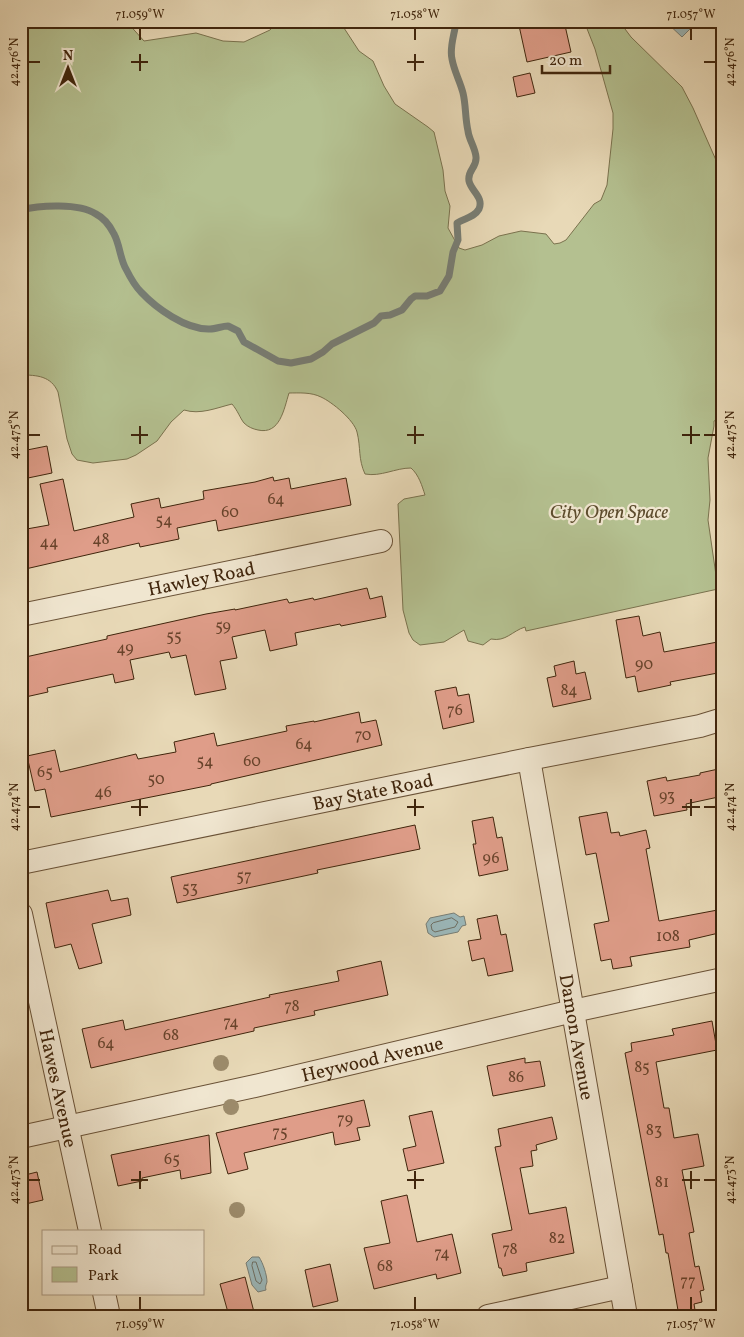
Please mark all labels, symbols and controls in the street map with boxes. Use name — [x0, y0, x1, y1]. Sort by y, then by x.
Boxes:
text: 71.059°W — [115, 7, 165, 23]
text: 71.058°W — [390, 7, 440, 23]
text: 71.057°W — [666, 7, 716, 23]
text: 42.476°N — [7, 37, 23, 86]
text: 42.476°N — [723, 37, 739, 86]
north arrow — [42, 42, 92, 92]
scale bar — [542, 42, 609, 74]
text: N — [63, 47, 73, 66]
text: 20 m — [549, 51, 582, 72]
text: 42.475°N — [7, 411, 23, 459]
text: 42.475°N — [723, 411, 739, 459]
house number: 64 — [267, 489, 285, 511]
park label: City Open Space — [550, 500, 668, 526]
house number: 60 — [221, 502, 239, 524]
house number: 54 — [155, 510, 173, 532]
house number: 48 — [92, 529, 110, 551]
house number: 44 — [39, 532, 59, 554]
street label: Hawley Road — [146, 556, 258, 604]
house number: 59 — [215, 616, 231, 638]
house number: 55 — [166, 626, 182, 648]
house number: 49 — [116, 638, 134, 660]
house number: 90 — [635, 654, 653, 676]
house number: 84 — [560, 680, 578, 702]
house number: 76 — [447, 700, 463, 722]
house number: 70 — [355, 725, 371, 747]
house number: 64 — [295, 734, 313, 756]
house number: 54 — [196, 751, 214, 773]
house number: 60 — [243, 751, 261, 773]
house number: 65 — [37, 762, 53, 784]
street label: Bay State Road — [310, 768, 436, 818]
house number: 50 — [148, 769, 165, 791]
house number: 46 — [94, 782, 112, 804]
text: 42.474°N — [7, 783, 23, 831]
text: 42.474°N — [723, 783, 739, 831]
house number: 93 — [659, 786, 675, 808]
house number: 96 — [482, 848, 500, 870]
house number: 57 — [236, 866, 252, 888]
house number: 53 — [182, 878, 198, 900]
house number: 108 — [656, 926, 680, 948]
street label: Damon Avenue — [552, 972, 599, 1102]
house number: 78 — [284, 996, 300, 1018]
house number: 74 — [223, 1012, 239, 1034]
house number: 68 — [163, 1025, 179, 1047]
street label: Hawes Avenue — [31, 1027, 82, 1150]
street label: Heywood Avenue — [299, 1031, 446, 1090]
house number: 64 — [97, 1033, 115, 1055]
house number: 85 — [634, 1057, 650, 1079]
house number: 86 — [508, 1067, 524, 1089]
house number: 79 — [337, 1109, 353, 1131]
house number: 83 — [646, 1120, 662, 1142]
house number: 75 — [272, 1122, 288, 1144]
house number: 65 — [164, 1149, 180, 1171]
text: 42.473°N — [7, 1156, 23, 1204]
text: 42.473°N — [723, 1156, 739, 1204]
house number: 81 — [655, 1172, 669, 1194]
house number: 82 — [549, 1228, 565, 1250]
legend — [42, 1230, 205, 1294]
house number: 78 — [502, 1239, 518, 1261]
text: Road — [88, 1240, 122, 1261]
house number: 74 — [434, 1243, 450, 1265]
house number: 68 — [377, 1256, 393, 1278]
text: Park — [88, 1266, 119, 1287]
house number: 77 — [680, 1271, 696, 1293]
text: 71.059°W — [115, 1317, 165, 1333]
text: 71.058°W — [390, 1317, 440, 1333]
text: 71.057°W — [666, 1317, 716, 1333]

